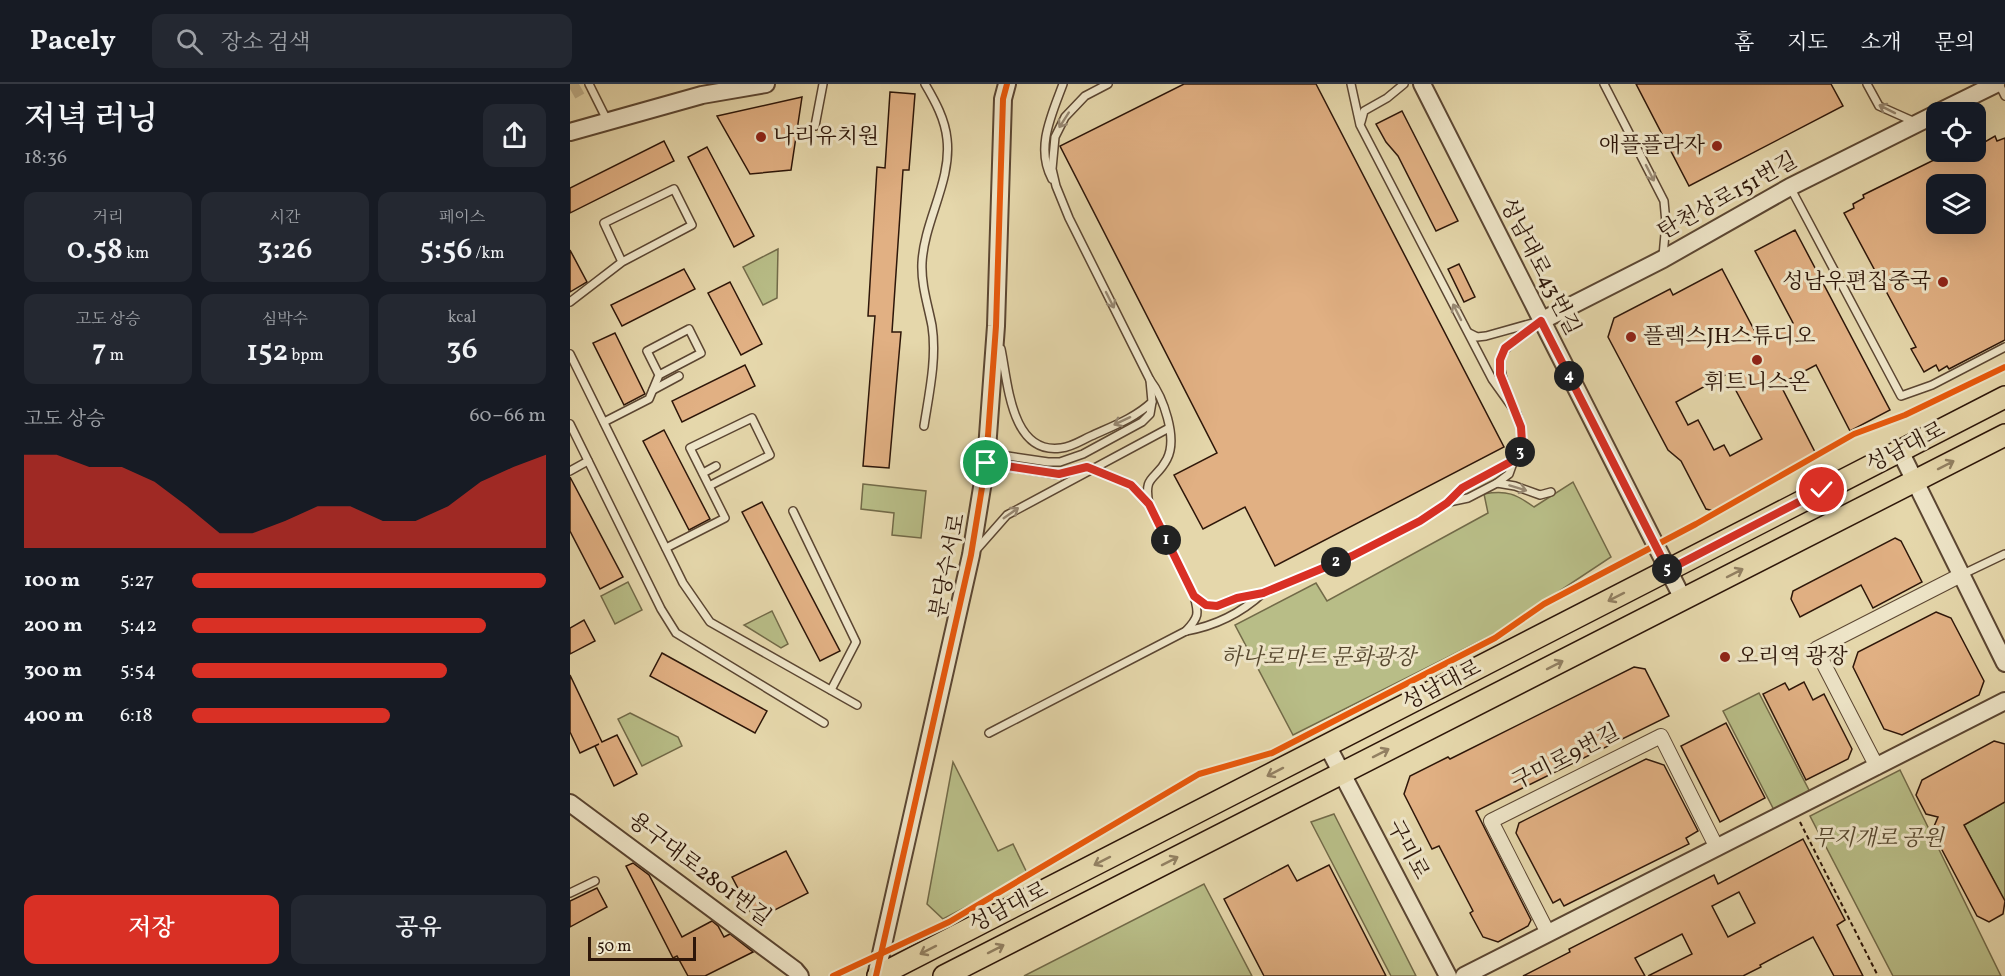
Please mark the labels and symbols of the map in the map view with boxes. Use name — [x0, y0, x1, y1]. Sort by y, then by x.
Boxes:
one-way arrow — [1878, 103, 1896, 115]
one-way arrow — [1058, 111, 1070, 128]
place label: 나리유치원 — [773, 122, 879, 153]
marker: 나리유치원 — [754, 130, 768, 144]
place label: 애플플라자 — [1599, 131, 1706, 162]
marker: 애플플라자 — [1710, 139, 1724, 153]
street label: 탄천상로151번길 — [1653, 146, 1803, 248]
one-way arrow — [1645, 164, 1656, 182]
street label: 성남대로43번길 — [1491, 193, 1587, 341]
place label: 성남우편집중국 — [1782, 267, 1931, 298]
marker: 성남우편집중국 — [1936, 275, 1950, 289]
one-way arrow — [1104, 291, 1116, 309]
one-way arrow — [1451, 303, 1463, 321]
place label: 플렉스JH스튜디오 — [1643, 322, 1816, 353]
marker: 플렉스JH스튜디오 — [1624, 330, 1638, 344]
marker: 휘트니스온 — [1750, 353, 1764, 367]
pin: 4 — [1554, 361, 1584, 391]
place label: 휘트니스온 — [1704, 368, 1810, 399]
street label: 성남대로 — [1861, 415, 1951, 481]
one-way arrow — [1113, 416, 1131, 428]
pin — [960, 437, 1011, 488]
pin: 3 — [1505, 437, 1535, 467]
one-way arrow — [1937, 459, 1954, 471]
pin — [1796, 464, 1847, 515]
one-way arrow — [1508, 483, 1527, 494]
one-way arrow — [1003, 507, 1019, 519]
street label: 분당수서로 — [924, 511, 974, 621]
pin: 1 — [1151, 525, 1181, 555]
pin: 2 — [1321, 547, 1351, 577]
pin: 5 — [1652, 554, 1682, 584]
one-way arrow — [1726, 566, 1744, 578]
one-way arrow — [1608, 591, 1625, 603]
place label: 오리역 광장 — [1737, 642, 1848, 673]
park label: 하나로마트 문화광장 — [1220, 643, 1419, 674]
marker: 오리역 광장 — [1718, 650, 1732, 664]
street label: 성남대로 — [1397, 653, 1487, 719]
one-way arrow — [1545, 658, 1563, 670]
street label: 구미로9번길 — [1507, 717, 1625, 799]
one-way arrow — [1372, 747, 1389, 759]
one-way arrow — [1267, 767, 1285, 778]
street label: 용구대로2801번길 — [621, 806, 777, 934]
street label: 구미로 — [1378, 815, 1436, 885]
park label: 무지개로 공원 — [1812, 824, 1945, 855]
one-way arrow — [1094, 855, 1111, 867]
one-way arrow — [1161, 855, 1178, 867]
street label: 성남대로 — [964, 875, 1054, 941]
scale bar — [588, 934, 696, 962]
one-way arrow — [987, 943, 1005, 955]
one-way arrow — [920, 945, 938, 956]

